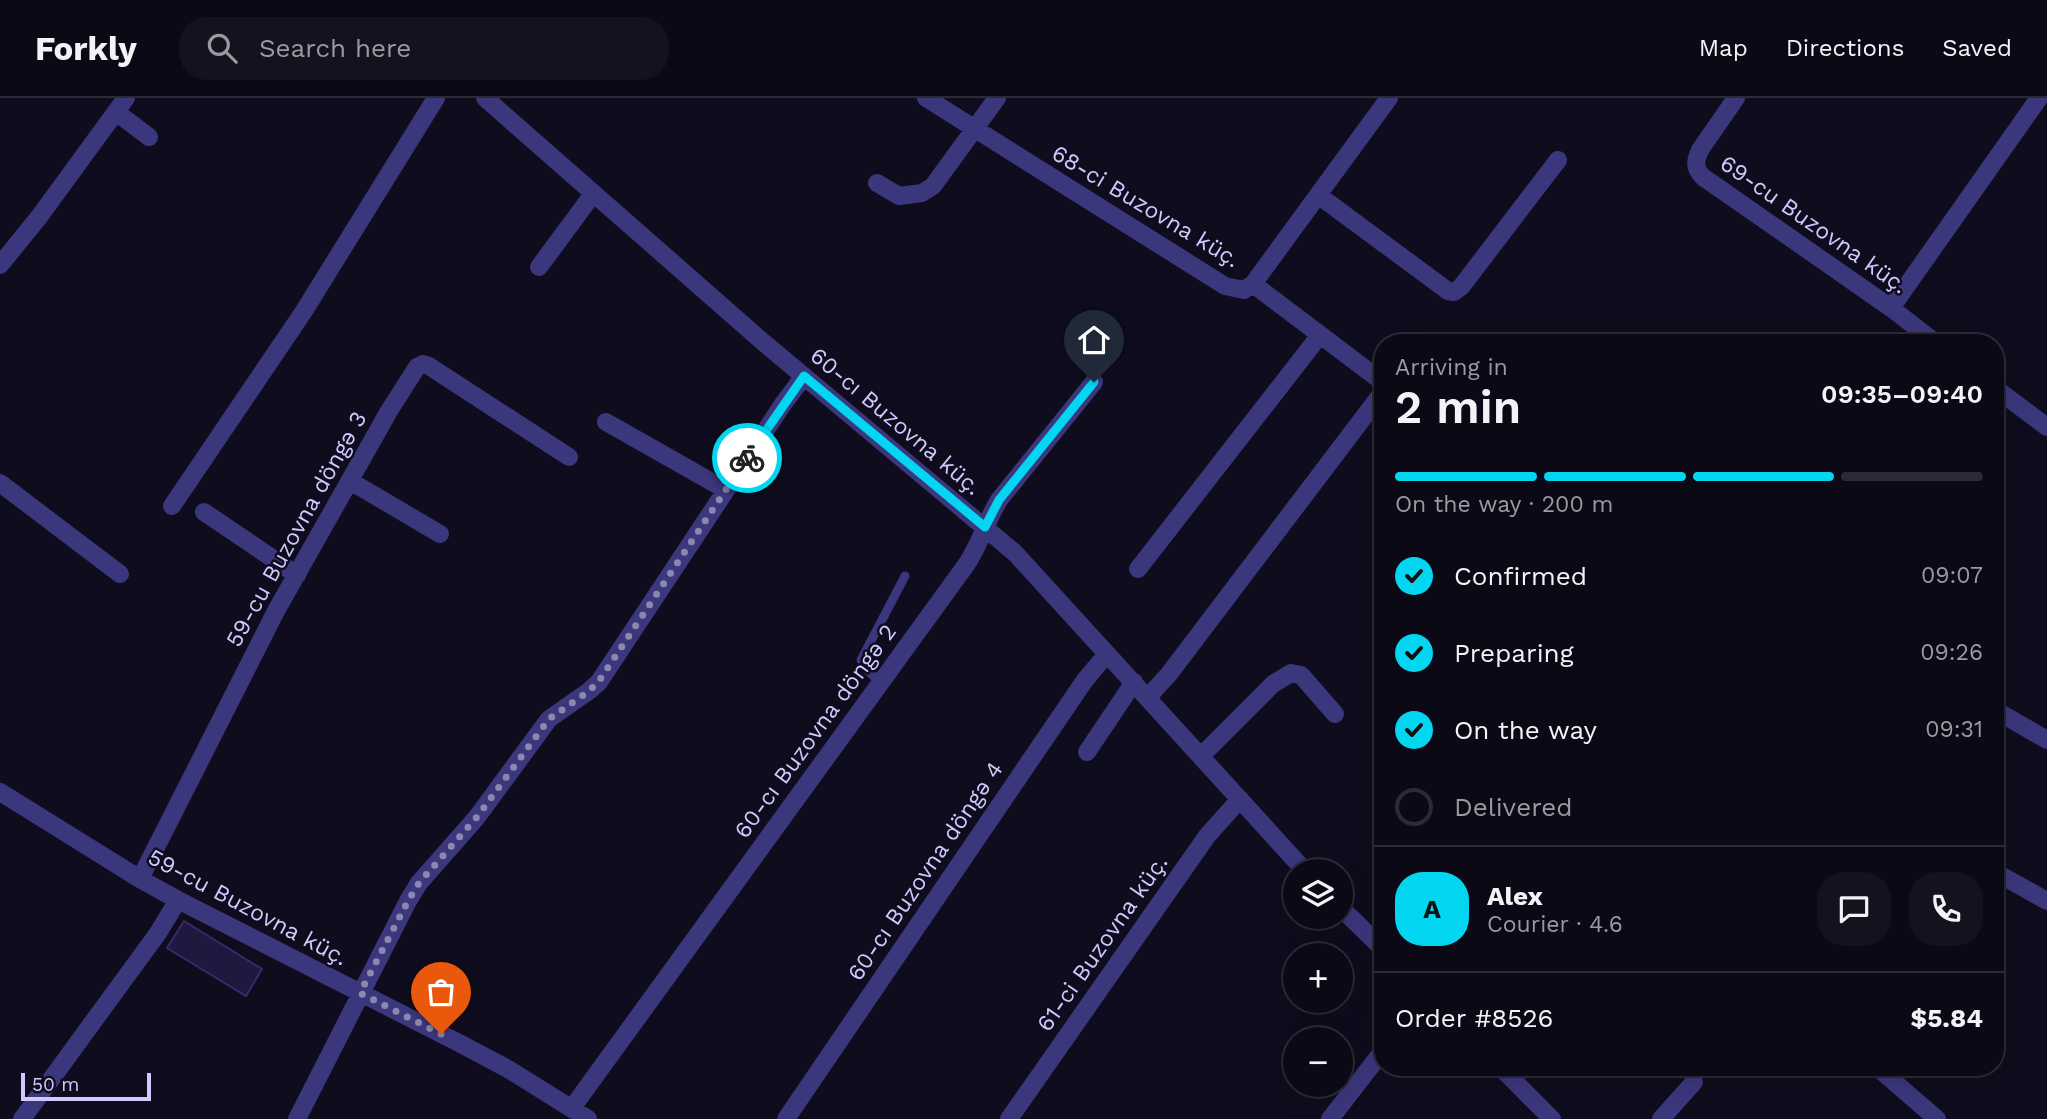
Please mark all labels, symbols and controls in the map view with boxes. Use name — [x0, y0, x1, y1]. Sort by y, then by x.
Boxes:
search box — [179, 17, 669, 80]
text: Forkly — [35, 29, 137, 68]
icon: search — [203, 29, 241, 67]
text: Search here — [259, 33, 411, 63]
text: Map — [1699, 34, 1748, 62]
text: Directions — [1786, 34, 1904, 62]
text: Saved — [1942, 34, 2012, 62]
street label: 68-ci Buzovna küç. — [1047, 140, 1245, 273]
street label: 69-cu Buzovna küç. — [1715, 149, 1913, 299]
pin — [1064, 310, 1124, 382]
icon: home — [1075, 321, 1113, 359]
street label: 60-cı Buzovna küç. — [805, 342, 987, 501]
text: Arriving in — [1395, 354, 1508, 381]
text: 09:35–09:40 — [1821, 379, 1983, 409]
text: 2 min — [1395, 380, 1521, 434]
street label: 59-cu Buzovna döngə 3 — [220, 407, 372, 652]
courier — [712, 423, 782, 493]
icon: bike — [728, 439, 766, 477]
text: On the way · 200 m — [1395, 491, 1613, 518]
icon: check — [1395, 557, 1433, 595]
text: Confirmed — [1454, 561, 1587, 591]
text: 09:07 — [1921, 562, 1983, 589]
street label: 60-cı Buzovna döngə 2 — [729, 619, 902, 843]
icon: check — [1395, 634, 1433, 672]
text: Preparing — [1454, 638, 1574, 668]
text: 09:26 — [1920, 639, 1983, 666]
icon: check — [1395, 711, 1433, 749]
text: On the way — [1454, 715, 1597, 745]
text: 09:31 — [1925, 716, 1983, 743]
street label: 60-cı Buzovna döngə 4 — [842, 757, 1009, 986]
text: Delivered — [1454, 792, 1573, 822]
street label: 59-cu Buzovna küç. — [143, 843, 352, 971]
street label: 61-ci Buzovna küç. — [1031, 850, 1174, 1037]
map controls — [1283, 859, 1353, 1097]
button: layers — [1283, 859, 1353, 929]
button: chat — [1817, 872, 1891, 946]
button: phone — [1909, 872, 1983, 946]
text: Alex — [1487, 881, 1543, 911]
text: A — [1423, 894, 1441, 924]
text: Courier · 4.6 — [1487, 911, 1623, 938]
button: + — [1283, 943, 1353, 1013]
pin — [411, 962, 471, 1034]
icon: bag — [422, 973, 460, 1011]
text: Order #8526 — [1395, 1003, 1553, 1033]
text: $5.84 — [1911, 1003, 1983, 1033]
button: − — [1283, 1027, 1353, 1097]
scale bar — [21, 1070, 150, 1102]
text: 50 m — [32, 1073, 79, 1096]

